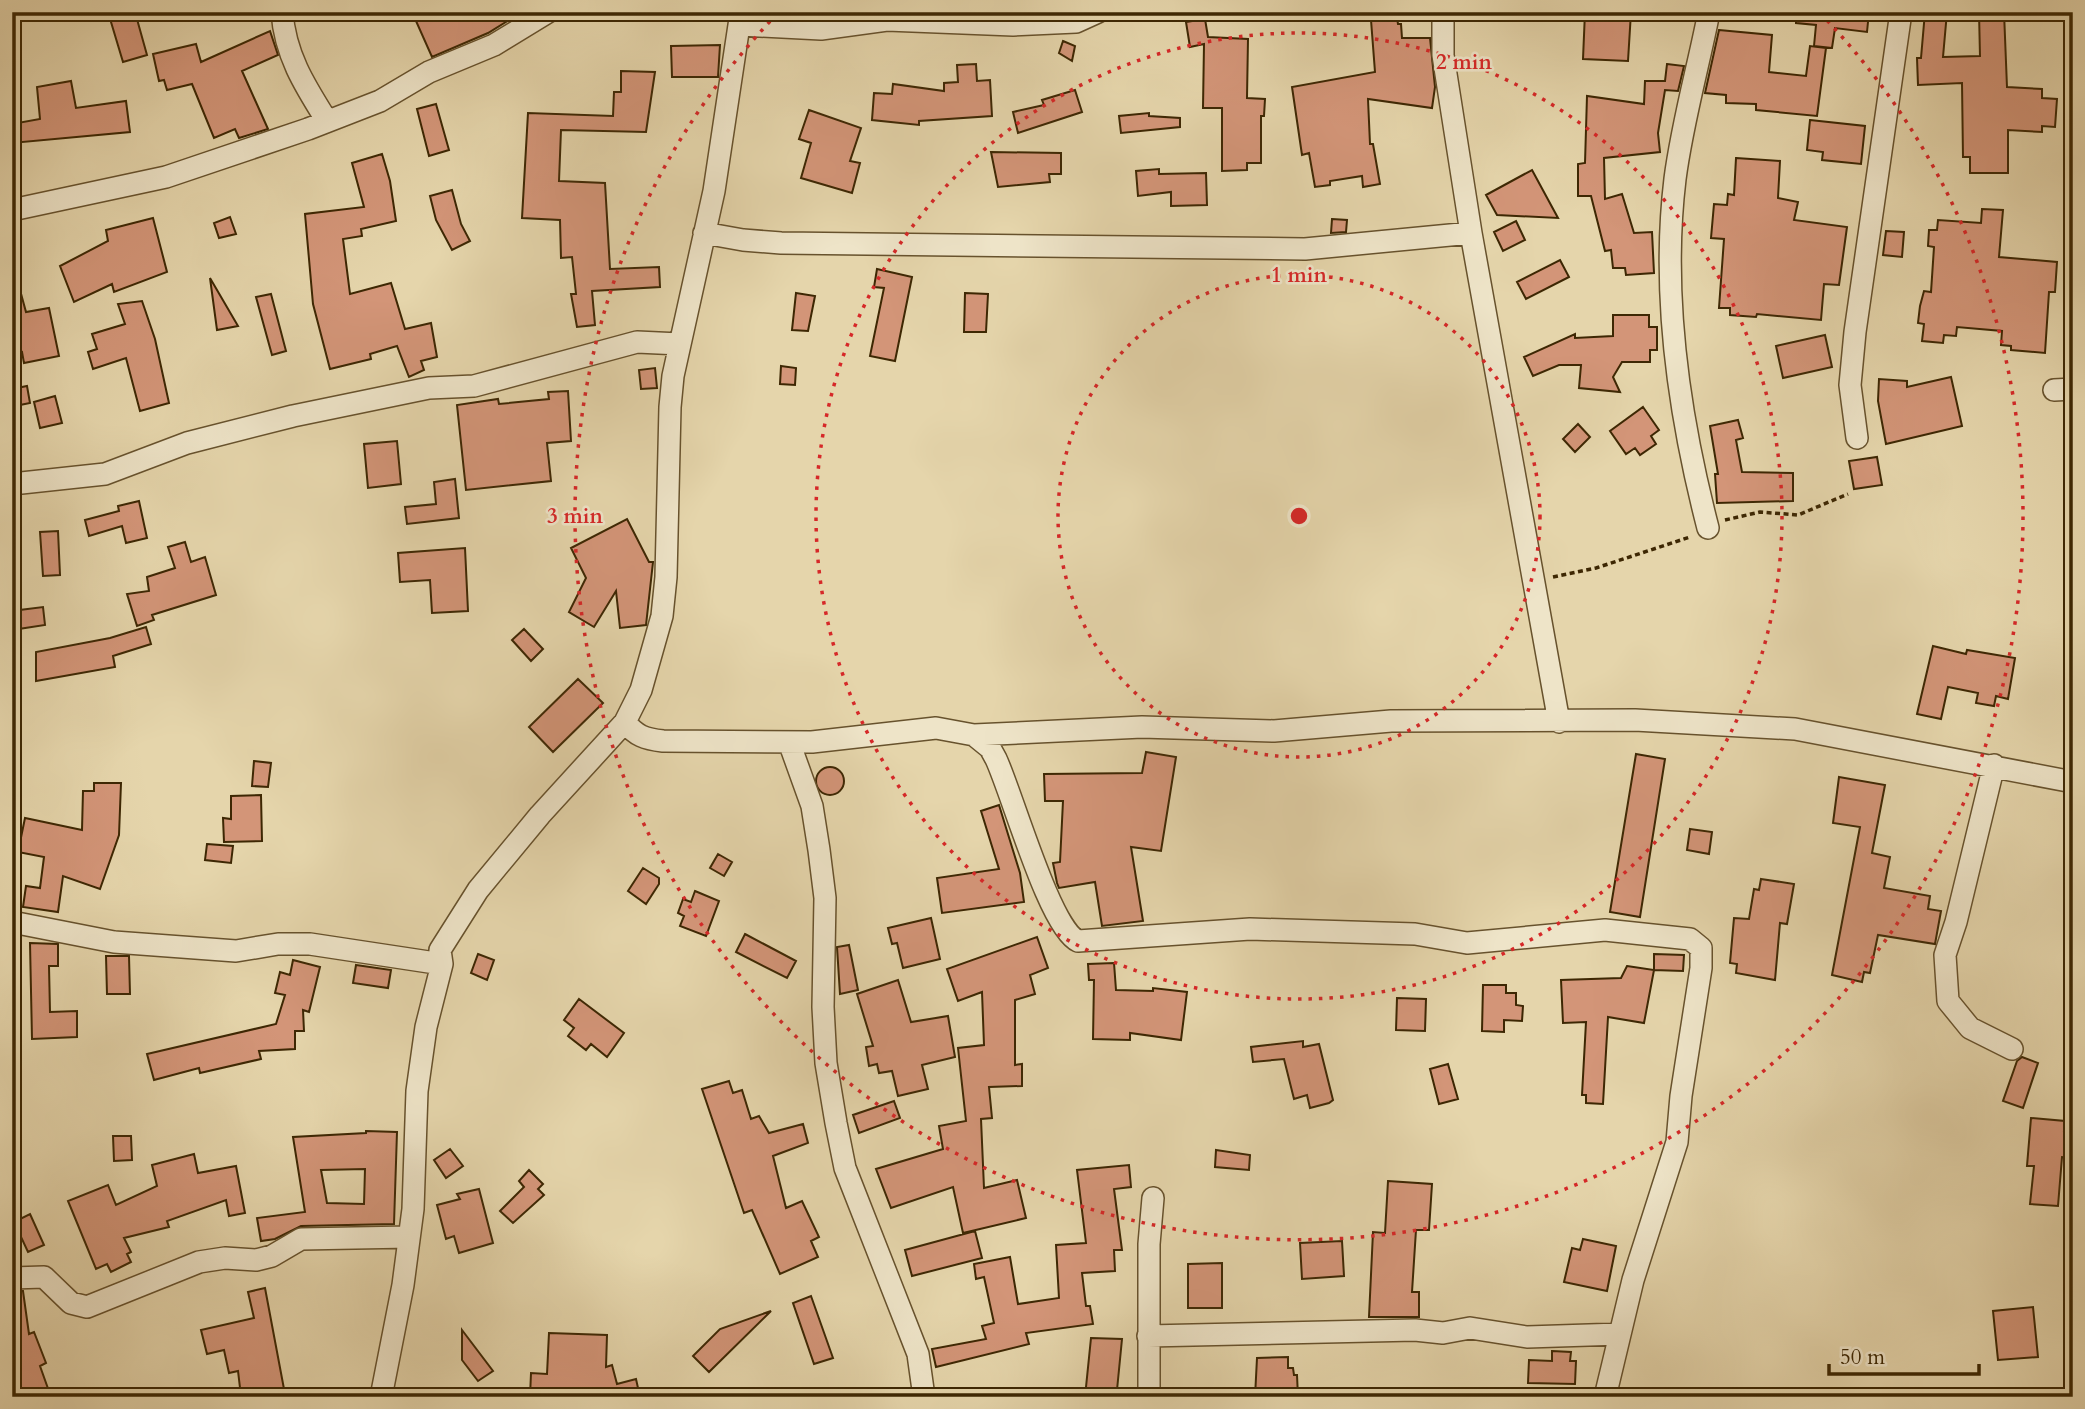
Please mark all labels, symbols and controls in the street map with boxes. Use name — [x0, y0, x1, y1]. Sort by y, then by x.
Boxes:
text: 2 min — [1436, 48, 1492, 77]
text: 1 min — [1271, 261, 1327, 290]
text: 3 min — [547, 502, 603, 531]
centre of rings — [1287, 504, 1311, 528]
scale bar — [1829, 1332, 1980, 1376]
text: 50 m — [1840, 1343, 1885, 1372]

